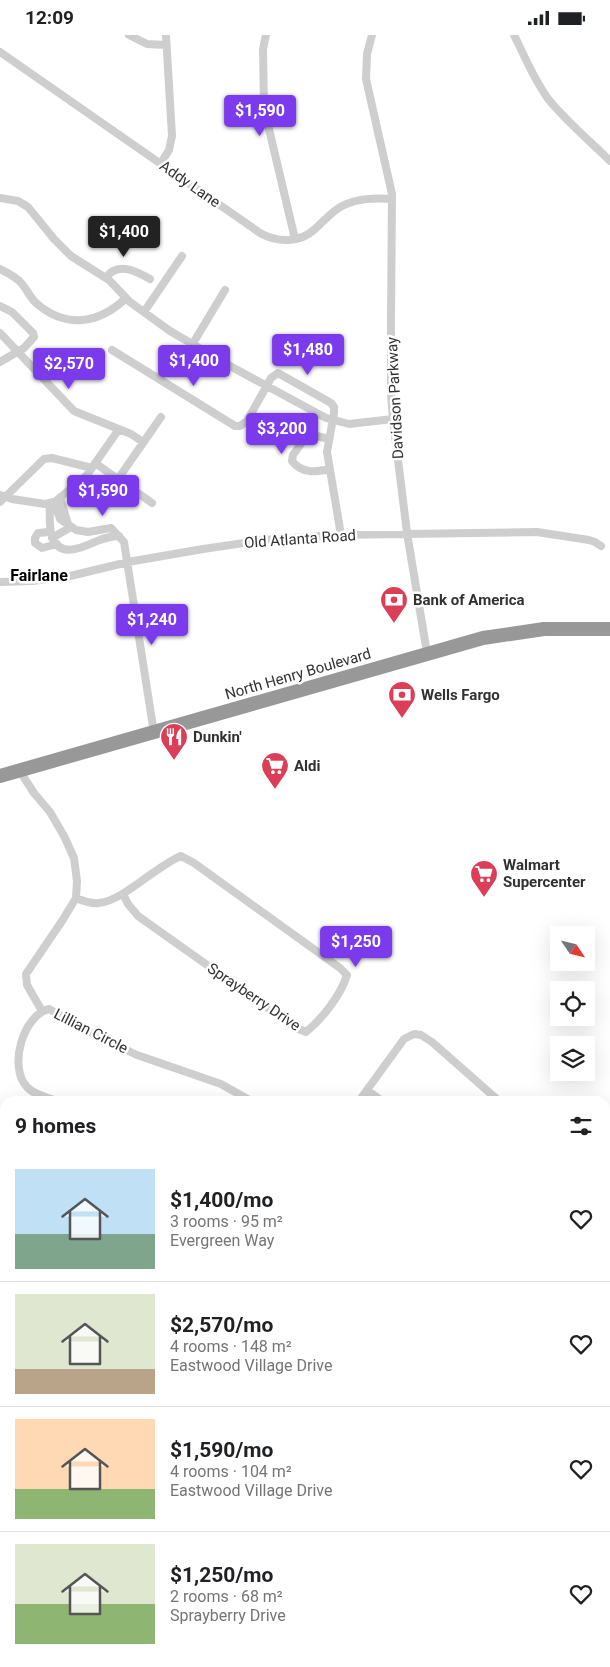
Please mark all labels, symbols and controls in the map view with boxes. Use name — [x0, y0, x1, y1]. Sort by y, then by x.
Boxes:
text: 12:09 — [25, 6, 74, 29]
pin: $1,590 — [219, 94, 301, 137]
text: $1,590 — [235, 101, 285, 120]
street label: Addy Lane — [156, 157, 224, 211]
pin: $1,400 — [83, 215, 165, 258]
text: $1,400 — [99, 222, 149, 241]
pin: $1,480 — [267, 333, 349, 376]
street label: Davidson Parkway — [383, 337, 407, 459]
text: $1,480 — [283, 340, 333, 359]
pin: $1,400 — [153, 345, 235, 387]
pin: $2,570 — [28, 347, 110, 390]
text: $1,400 — [169, 351, 219, 370]
text: $2,570 — [44, 354, 94, 373]
pin: $3,200 — [241, 413, 323, 455]
text: $3,200 — [257, 419, 307, 438]
pin: $1,590 — [62, 475, 144, 517]
text: $1,590 — [78, 481, 128, 500]
street label: Old Atlanta Road — [244, 526, 356, 552]
district label: Fairlane — [10, 566, 68, 585]
bank icon: Bank of America — [379, 585, 409, 624]
place label: Bank of America — [413, 591, 525, 609]
pin: $1,240 — [111, 603, 193, 646]
text: $1,240 — [127, 610, 177, 629]
street label: North Henry Boulevard — [223, 645, 373, 703]
bank icon: Wells Fargo — [387, 680, 417, 719]
place label: Wells Fargo — [421, 686, 500, 704]
restaurant icon: Dunkin' — [159, 722, 189, 761]
place label: Dunkin' — [193, 728, 242, 746]
supermarket icon: Aldi — [260, 751, 290, 790]
place label: Aldi — [294, 757, 320, 775]
place label: Walmart Supercenter — [503, 856, 586, 891]
supermarket icon: Walmart Supercenter — [469, 859, 499, 898]
pin: $1,250 — [315, 925, 397, 968]
north arrow — [550, 926, 595, 971]
map controls — [550, 926, 595, 1081]
text: $1,250 — [331, 932, 381, 951]
street label: Sprayberry Drive — [204, 959, 304, 1035]
button: locate — [550, 981, 595, 1026]
street label: Lillian Circle — [51, 1005, 131, 1057]
button: layers — [550, 1036, 595, 1081]
icon: filters — [567, 1112, 595, 1140]
text: 9 homes — [15, 1114, 96, 1138]
text: $1,400/mo — [170, 1188, 273, 1212]
icon: home — [55, 1189, 115, 1249]
icon: heart — [567, 1205, 595, 1233]
text: 3 rooms · 95 m² — [170, 1212, 283, 1231]
text: Evergreen Way — [170, 1231, 274, 1250]
text: $2,570/mo — [170, 1313, 273, 1337]
icon: home — [55, 1314, 115, 1374]
icon: heart — [567, 1330, 595, 1358]
text: 4 rooms · 148 m² — [170, 1337, 292, 1356]
text: Eastwood Village Drive — [170, 1356, 333, 1375]
text: $1,590/mo — [170, 1438, 273, 1462]
icon: home — [55, 1439, 115, 1499]
icon: heart — [567, 1455, 595, 1483]
text: 4 rooms · 104 m² — [170, 1462, 292, 1481]
text: Eastwood Village Drive — [170, 1481, 333, 1500]
text: $1,250/mo — [170, 1563, 273, 1587]
icon: home — [55, 1564, 115, 1624]
icon: heart — [567, 1580, 595, 1608]
text: 2 rooms · 68 m² — [170, 1587, 283, 1606]
text: Sprayberry Drive — [170, 1606, 286, 1625]

